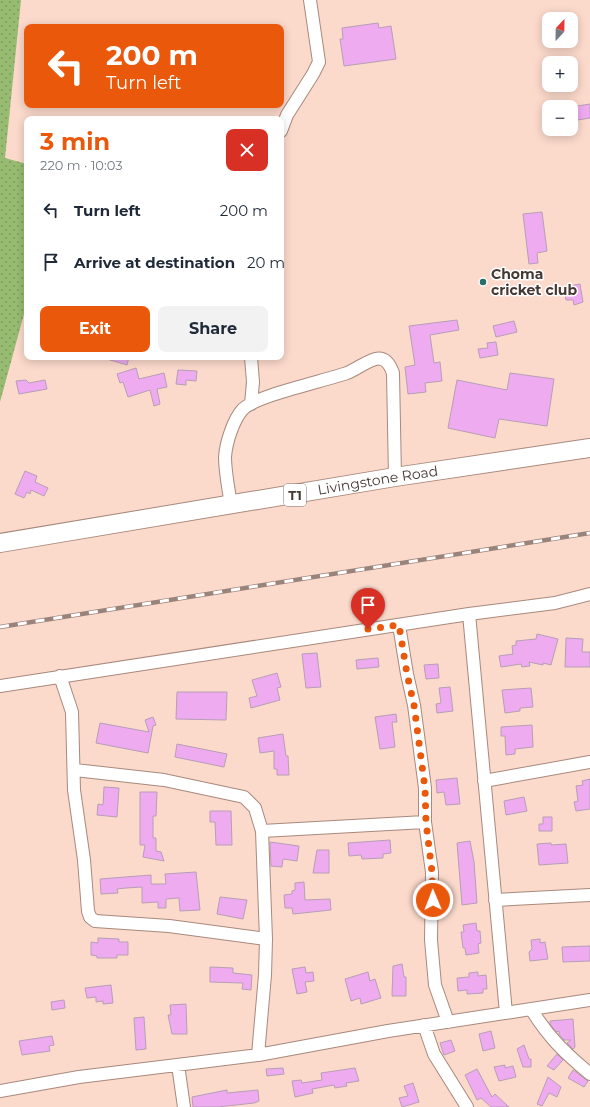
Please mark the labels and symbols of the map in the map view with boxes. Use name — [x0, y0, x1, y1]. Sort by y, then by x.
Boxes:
north arrow — [542, 12, 578, 48]
place label: Choma cricket club — [491, 265, 577, 299]
marker: Choma cricket club — [478, 277, 488, 287]
street label: Livingstone Road — [316, 462, 439, 499]
road number: T1 — [284, 484, 306, 506]
pin — [351, 588, 385, 629]
position arrow — [412, 879, 454, 921]

